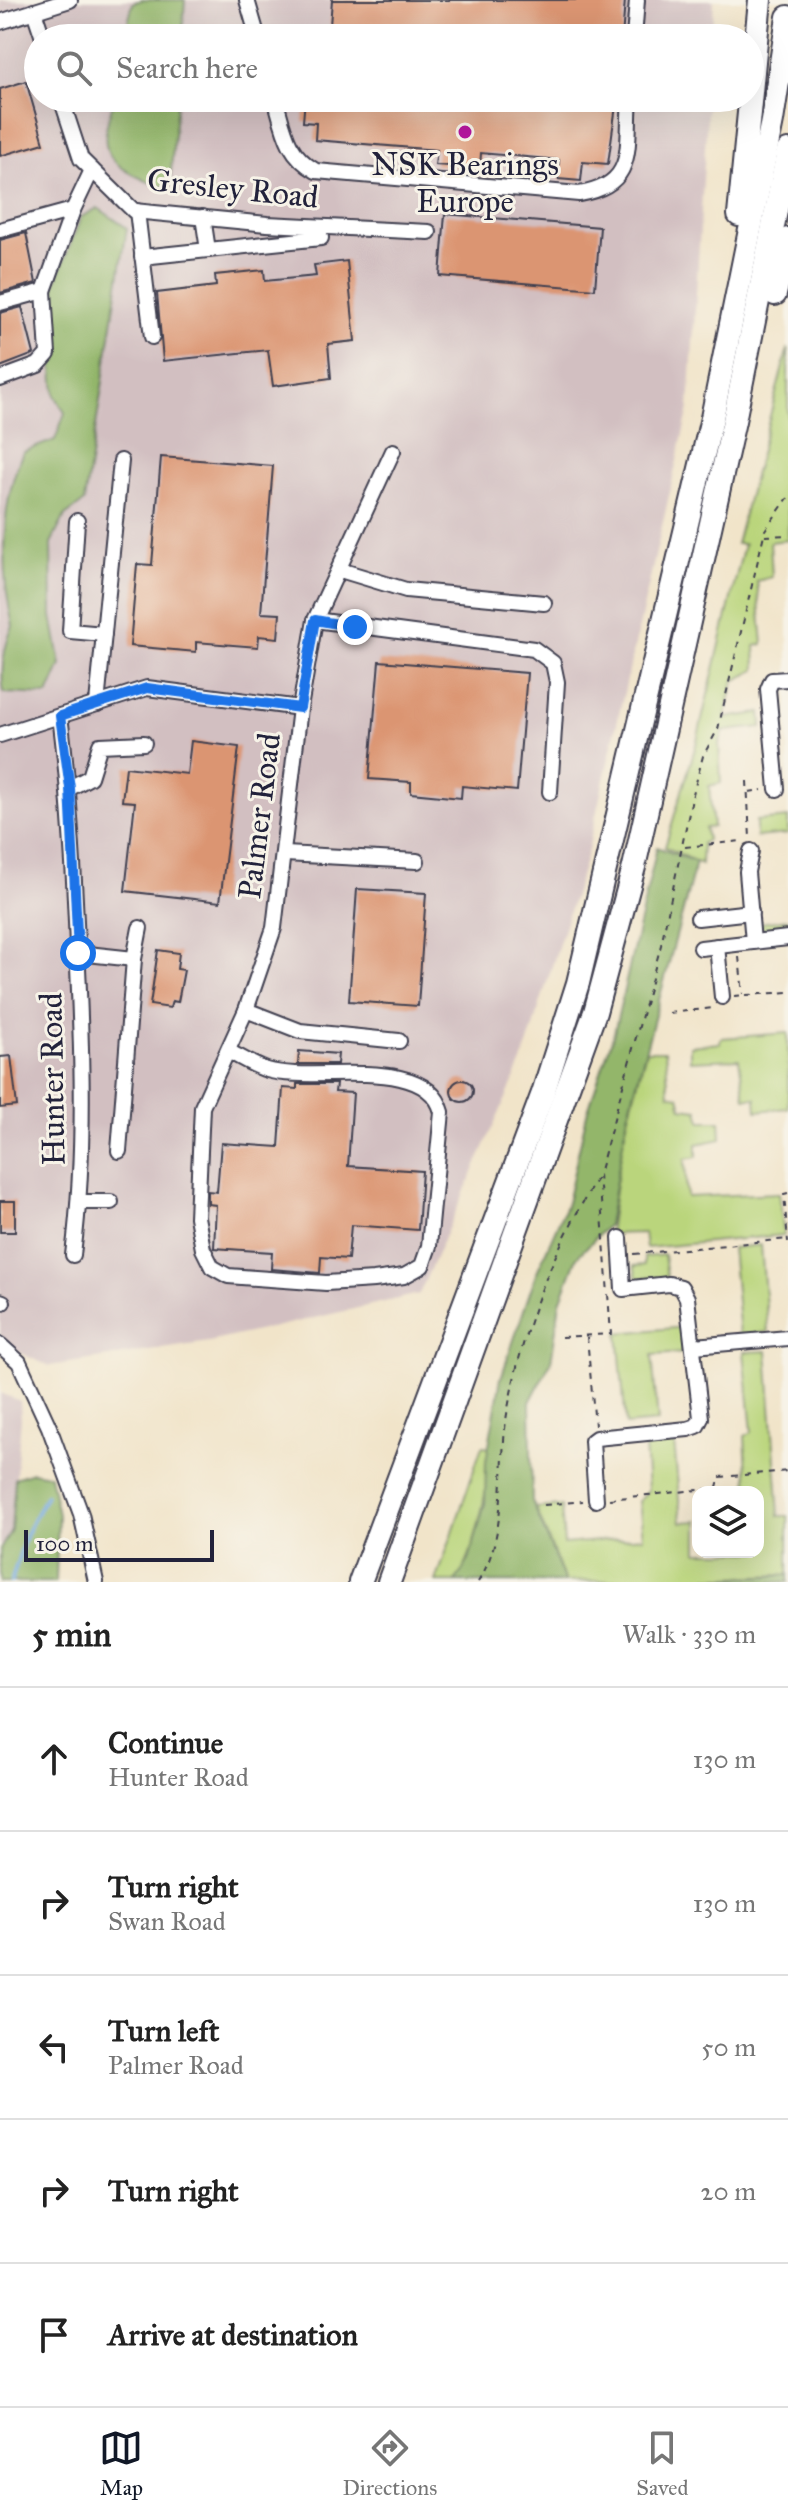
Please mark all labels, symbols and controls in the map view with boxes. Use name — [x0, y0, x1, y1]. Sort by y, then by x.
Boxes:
search box — [24, 24, 764, 112]
icon: search — [52, 46, 96, 90]
text: Search here — [116, 50, 258, 86]
marker: NSK Bearings Europe — [456, 123, 474, 141]
place label: NSK Bearings Europe — [371, 145, 559, 221]
street label: Gresley Road — [145, 160, 320, 217]
route end — [337, 609, 373, 645]
street label: Palmer Road — [230, 731, 289, 901]
route start — [60, 935, 96, 971]
street label: Hunter Road — [31, 992, 74, 1166]
map controls — [692, 1486, 764, 1558]
button: layers — [692, 1486, 764, 1558]
scale bar — [24, 1526, 214, 1562]
text: 100 m — [36, 1530, 93, 1557]
text: 5 min — [32, 1614, 111, 1655]
text: Walk · 330 m — [622, 1618, 756, 1650]
text: Continue — [108, 1725, 223, 1761]
icon: ahead — [32, 1737, 76, 1781]
text: 130 m — [693, 1743, 756, 1775]
text: Hunter Road — [108, 1761, 249, 1793]
text: Turn right — [108, 1869, 239, 1905]
icon: right — [32, 1881, 76, 1925]
text: 130 m — [693, 1887, 756, 1919]
text: Swan Road — [108, 1905, 226, 1937]
text: Turn left — [108, 2013, 219, 2049]
icon: left — [32, 2025, 76, 2069]
text: 50 m — [701, 2031, 756, 2063]
text: Palmer Road — [108, 2049, 244, 2081]
icon: right — [32, 2169, 76, 2213]
text: Turn right — [108, 2173, 239, 2209]
text: 20 m — [701, 2175, 756, 2207]
icon: arrive — [32, 2313, 76, 2357]
text: Arrive at destination — [108, 2317, 358, 2353]
tab: Map — [99, 2426, 143, 2501]
tab: Directions — [342, 2426, 437, 2501]
tab: Saved — [636, 2426, 688, 2501]

